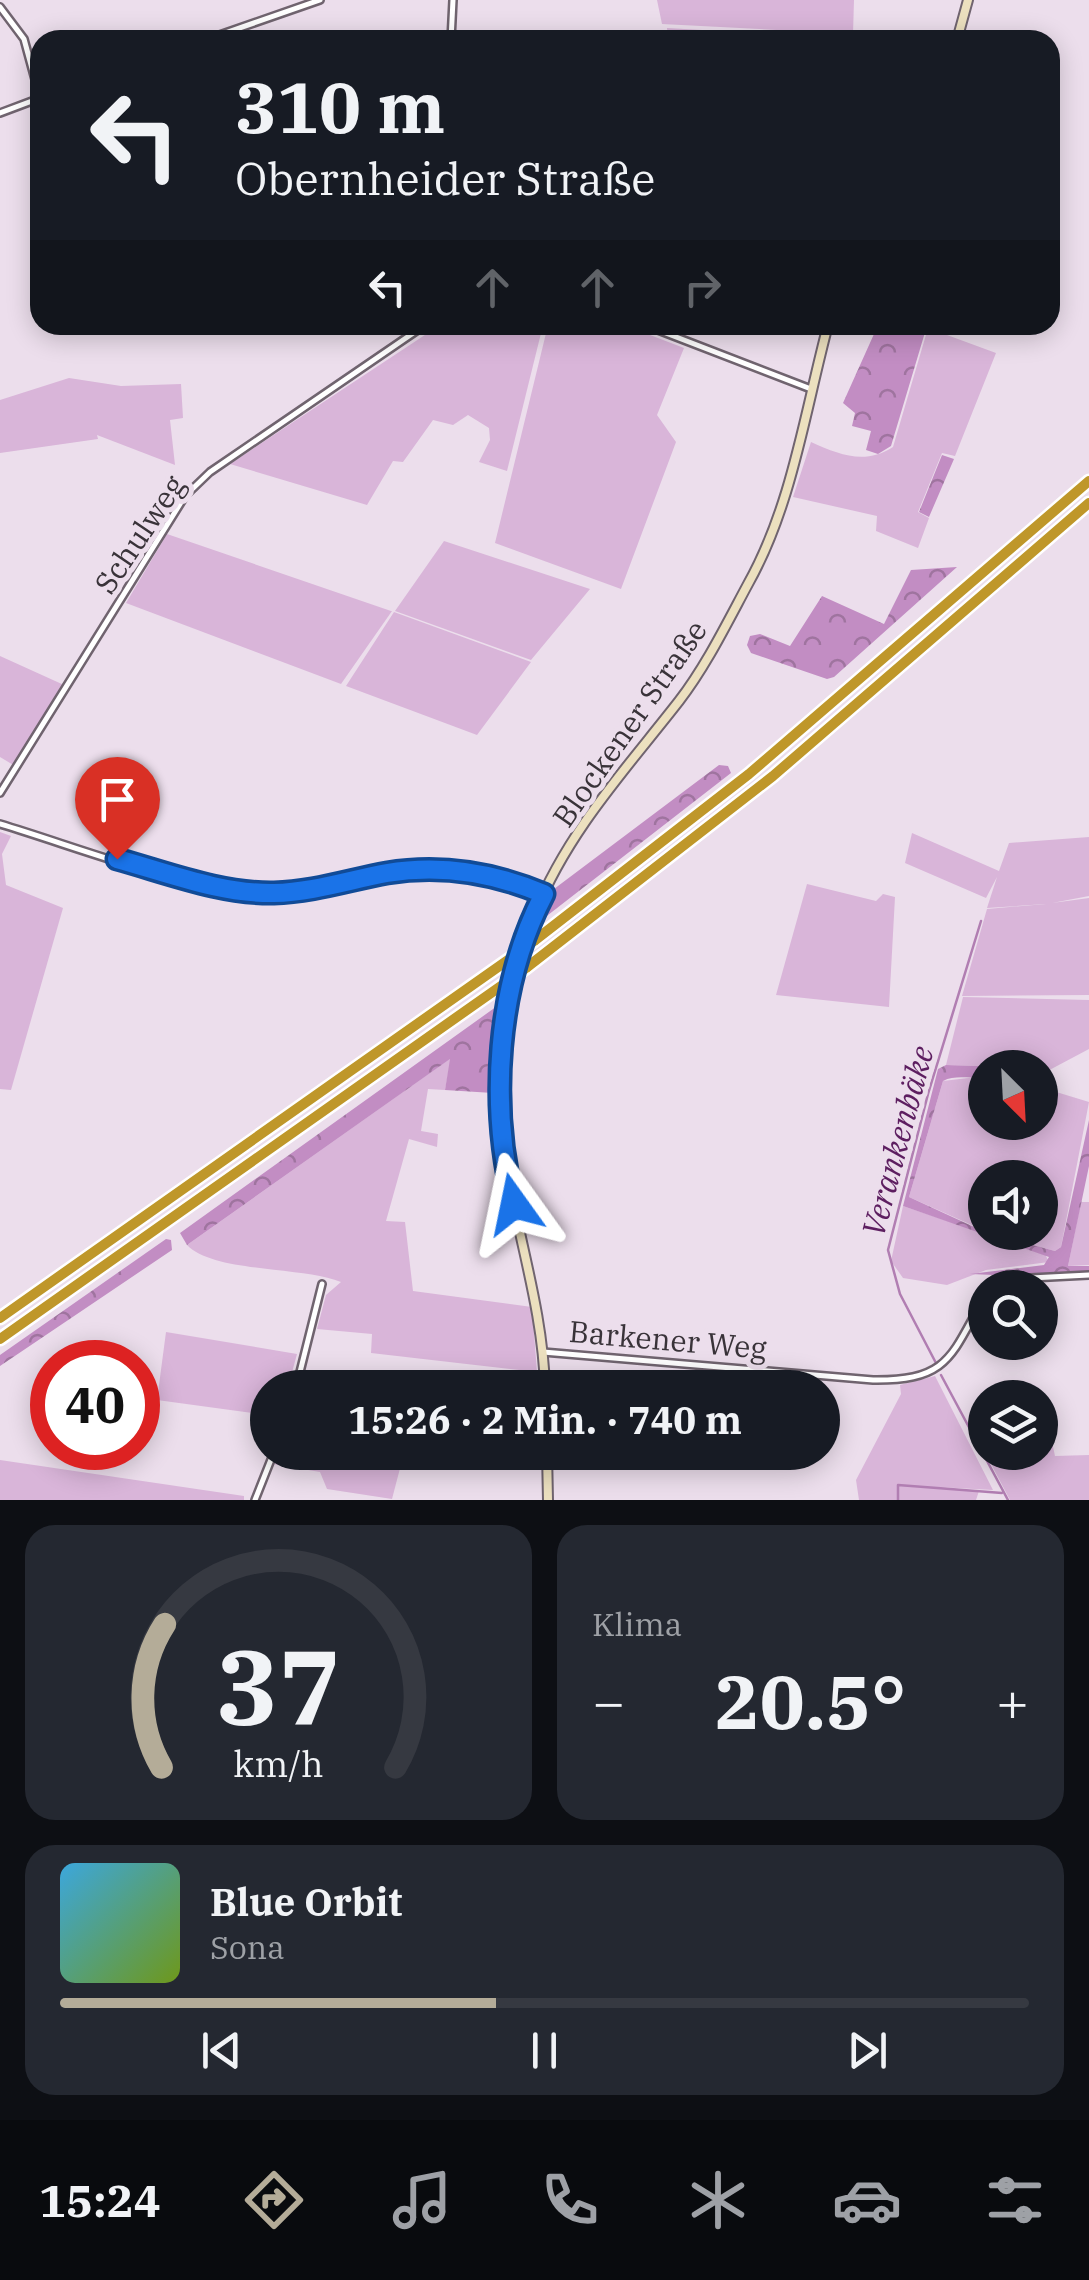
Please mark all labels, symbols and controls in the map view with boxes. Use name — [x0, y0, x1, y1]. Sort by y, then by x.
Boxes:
text: 310 m — [235, 61, 445, 152]
icon: left — [70, 70, 200, 200]
text: Obernheider Straße — [235, 149, 655, 207]
icon: left — [360, 260, 415, 315]
icon: ahead — [465, 260, 520, 315]
icon: ahead — [570, 260, 625, 315]
icon: right — [675, 260, 730, 315]
street label: Schulweg — [85, 467, 193, 601]
street label: Blockener Straße — [543, 612, 715, 834]
pin — [75, 757, 160, 860]
icon: arrive — [90, 772, 145, 827]
water label: Verankenbäke — [851, 1041, 943, 1241]
north arrow — [968, 1050, 1058, 1140]
map controls — [968, 1050, 1058, 1470]
position arrow — [462, 1152, 566, 1256]
button: sound — [968, 1160, 1058, 1250]
button: search — [968, 1270, 1058, 1360]
street label: Barkener Weg — [567, 1311, 769, 1367]
speed limit sign: 40 — [30, 1340, 160, 1470]
button: layers — [968, 1380, 1058, 1470]
text: 15:26 · 2 Min. · 740 m — [348, 1395, 742, 1444]
text: Klima — [592, 1603, 682, 1645]
text: 37 — [216, 1618, 341, 1754]
text: 20.5° — [715, 1652, 906, 1750]
text: − — [592, 1666, 625, 1737]
text: + — [996, 1666, 1029, 1737]
text: km/h — [233, 1740, 324, 1787]
text: Blue Orbit — [210, 1877, 402, 1926]
text: Sona — [210, 1926, 285, 1968]
icon: previous — [194, 2023, 249, 2078]
icon: pause — [517, 2023, 572, 2078]
icon: next — [840, 2023, 895, 2078]
icon: directions — [239, 2165, 309, 2235]
icon: music — [387, 2165, 457, 2235]
icon: phone — [535, 2165, 605, 2235]
icon: climate — [683, 2165, 753, 2235]
icon: car — [832, 2165, 902, 2235]
icon: filters — [980, 2165, 1050, 2235]
text: 15:24 — [39, 2171, 161, 2229]

